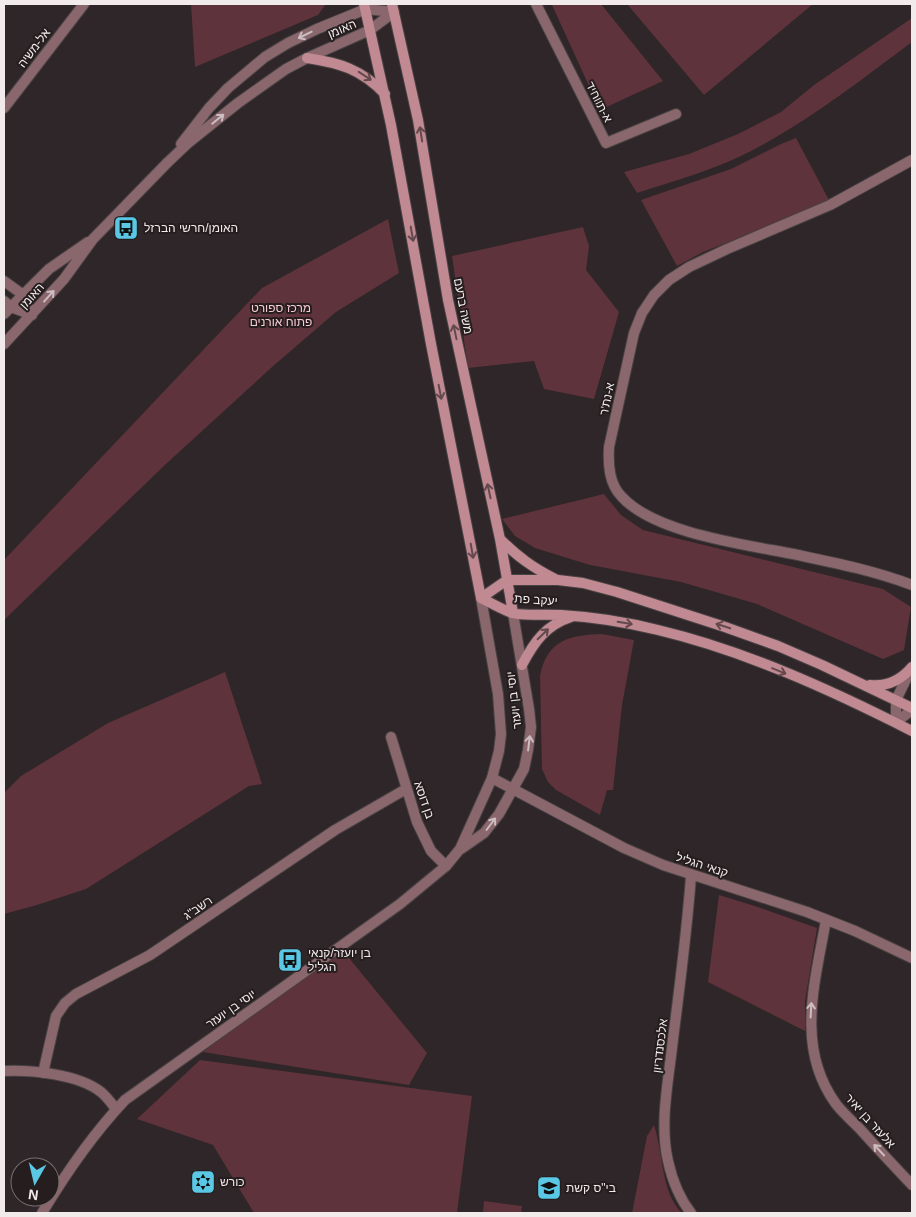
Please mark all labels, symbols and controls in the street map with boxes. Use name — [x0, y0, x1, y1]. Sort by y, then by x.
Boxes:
street label: האומן — [326, 17, 358, 41]
street label: אל-משיה — [15, 25, 53, 70]
one-way arrow — [298, 31, 313, 40]
one-way arrow — [358, 71, 372, 82]
street label: א-תווחיד — [583, 79, 615, 125]
one-way arrow — [211, 113, 224, 124]
one-way arrow — [415, 127, 425, 143]
bus stop icon: האומן/חרשי הברזל — [113, 215, 139, 241]
place label: האומן/חרשי הברזל — [144, 221, 238, 235]
one-way arrow — [407, 226, 417, 242]
street label: משה ברעם — [451, 277, 475, 335]
street label: האומן — [17, 280, 47, 312]
one-way arrow — [43, 289, 55, 302]
park label: מרכז ספורט פתוח אורנים — [250, 301, 312, 329]
one-way arrow — [450, 325, 459, 341]
street label: א-נת'ר — [597, 381, 617, 417]
one-way arrow — [436, 384, 445, 400]
one-way arrow — [484, 484, 493, 500]
one-way arrow — [468, 543, 477, 559]
street label: יעקב פת — [514, 592, 558, 608]
one-way arrow — [616, 618, 632, 628]
one-way arrow — [716, 621, 731, 630]
one-way arrow — [537, 628, 549, 640]
one-way arrow — [772, 667, 787, 676]
street label: יוסי בן יועזר — [504, 671, 524, 729]
one-way arrow — [524, 736, 534, 752]
street label: בן דוסא — [411, 779, 437, 821]
one-way arrow — [486, 818, 497, 831]
street label: קנאי הגליל — [674, 850, 730, 880]
street label: רשב"ג — [181, 893, 215, 923]
place label: בן יועזר/קנאי הגליל — [308, 946, 371, 974]
bus stop icon: בן יועזר/קנאי הגליל — [277, 947, 303, 973]
street label: יוסי בן יועזר — [203, 987, 259, 1031]
one-way arrow — [806, 1002, 815, 1018]
street label: אלכסנדריון — [650, 1018, 670, 1074]
street label: אלעזר בן יאיר — [842, 1091, 898, 1151]
one-way arrow — [873, 1143, 885, 1156]
north arrow — [10, 1157, 60, 1207]
synagogue icon: כורש — [190, 1169, 216, 1195]
place label: כורש — [220, 1175, 245, 1189]
school or university icon: בי"ס קשת — [536, 1175, 562, 1201]
place label: בי"ס קשת — [566, 1181, 616, 1195]
text: N — [27, 1186, 39, 1204]

